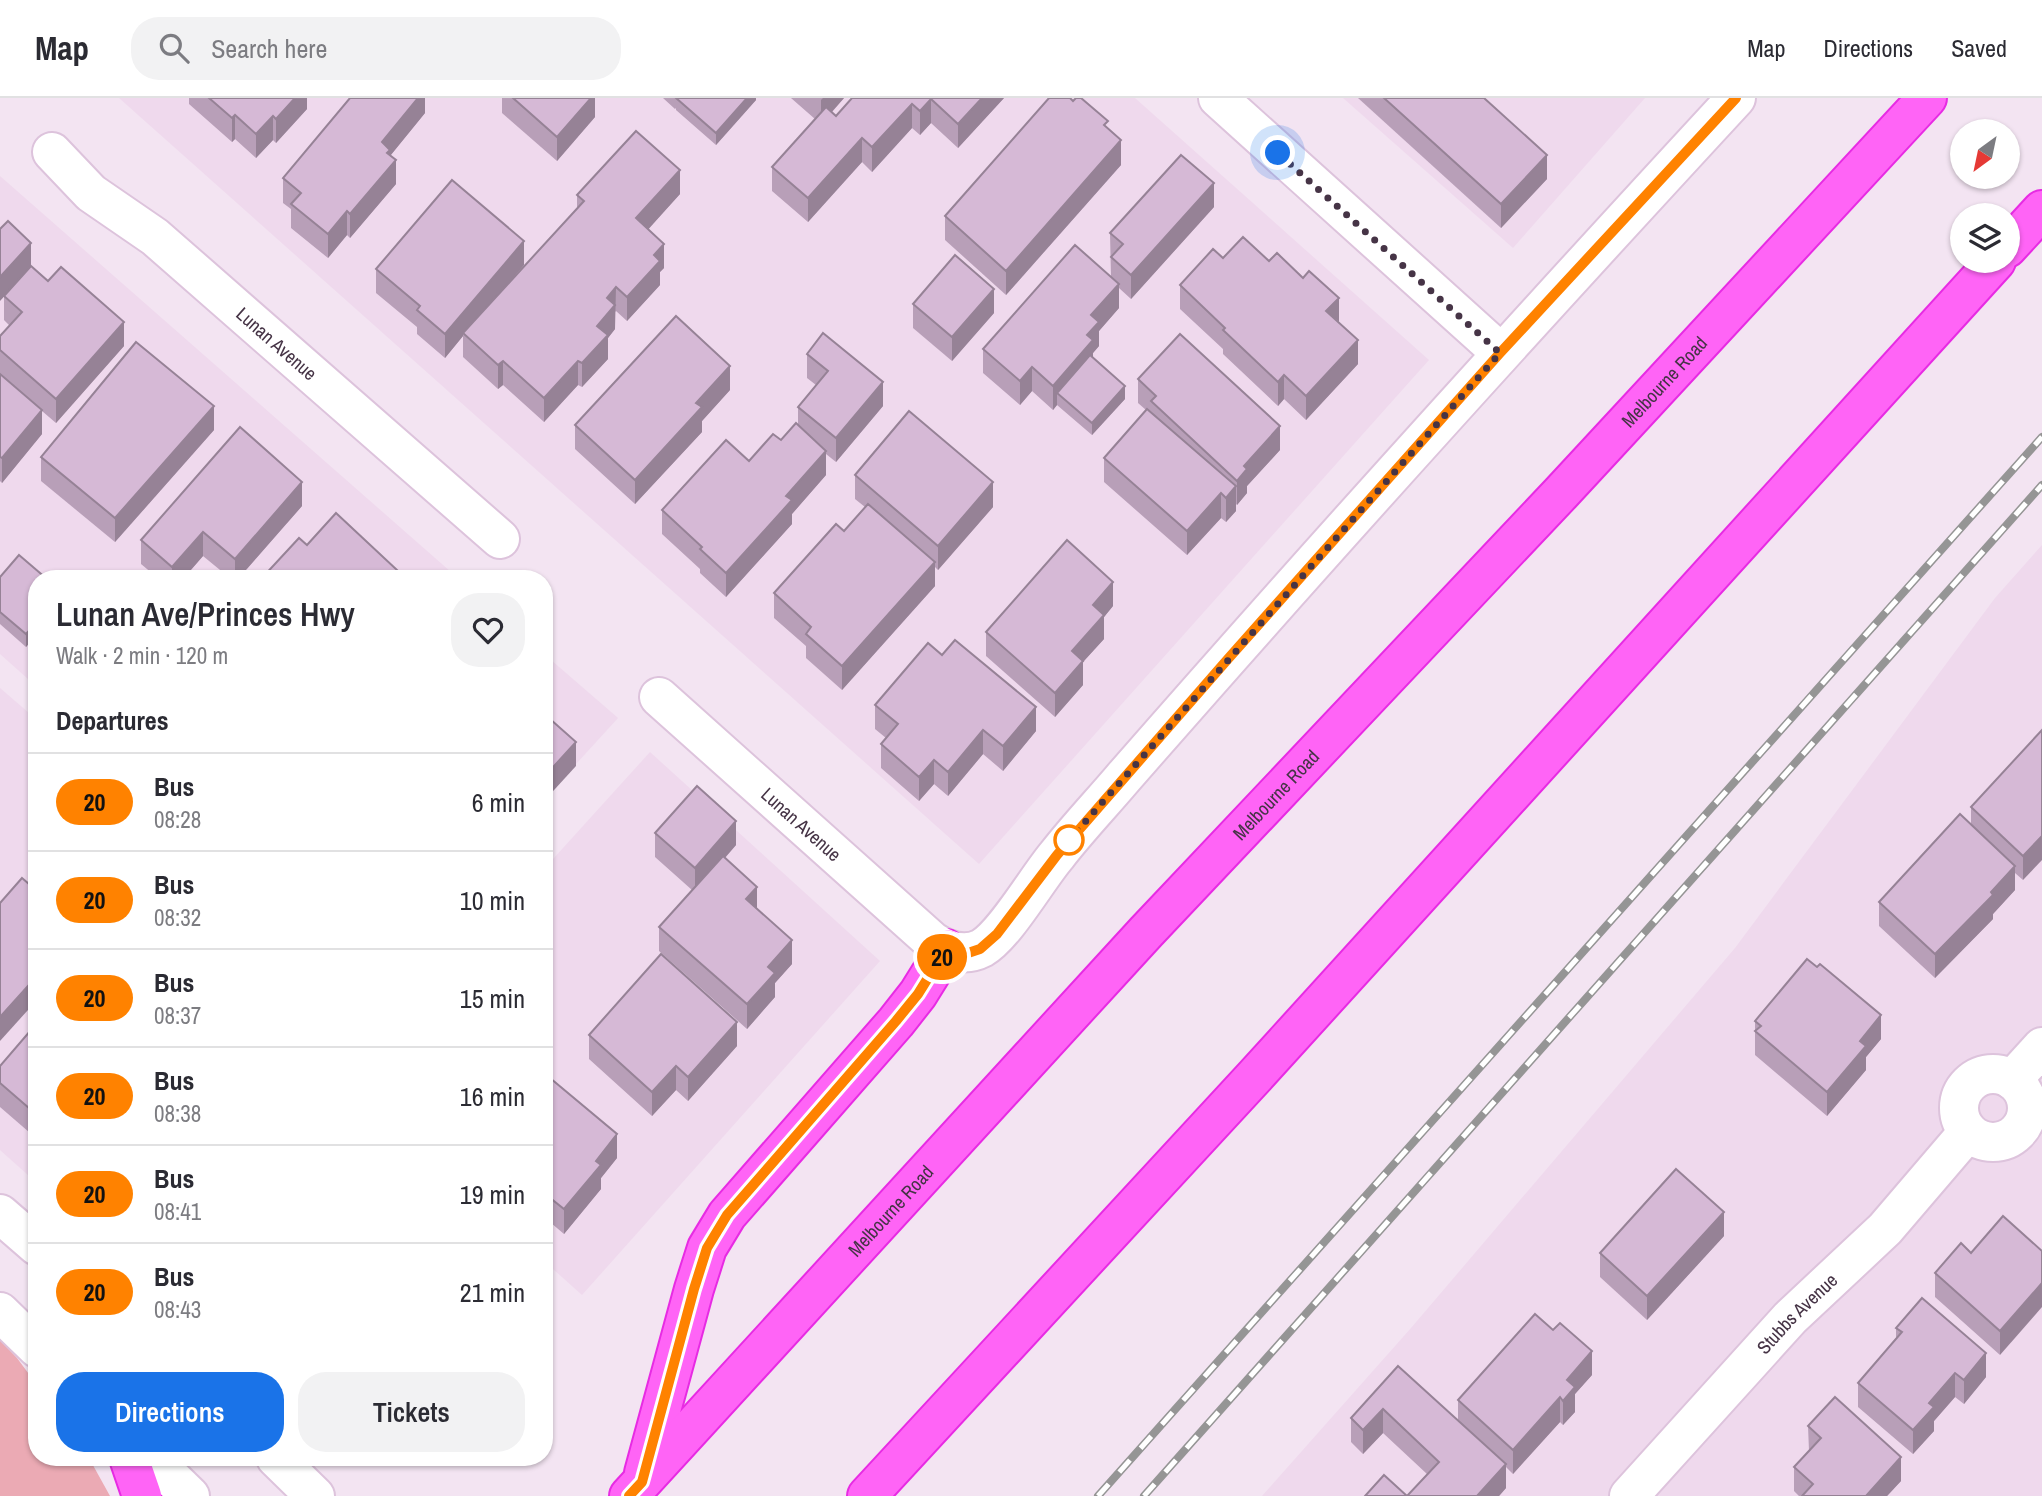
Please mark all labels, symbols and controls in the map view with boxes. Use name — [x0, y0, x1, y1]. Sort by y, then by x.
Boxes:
search box — [131, 17, 621, 80]
text: Map — [35, 26, 89, 70]
icon: search — [155, 29, 193, 67]
text: Search here — [211, 31, 327, 66]
text: Map — [1747, 32, 1785, 64]
text: Directions — [1823, 32, 1913, 64]
text: Saved — [1951, 32, 2007, 64]
north arrow — [1950, 119, 2020, 189]
map controls — [1950, 119, 2020, 273]
your location — [1260, 135, 1295, 170]
button: layers — [1950, 203, 2020, 273]
street label: Lunan Avenue — [231, 301, 323, 386]
street label: Melbourne Road — [1615, 331, 1713, 433]
text: Lunan Ave/Princes Hwy — [56, 592, 355, 636]
button: heart — [451, 593, 525, 667]
text: Walk · 2 min · 120 m — [56, 640, 228, 671]
text: Departures — [56, 703, 169, 738]
street label: Melbourne Road — [1227, 744, 1325, 846]
text: Bus — [154, 769, 194, 804]
street label: Lunan Avenue — [756, 781, 847, 867]
text: 6 min — [472, 785, 525, 820]
text: 20 — [84, 786, 105, 818]
text: 08:28 — [154, 804, 201, 835]
unlabelled marker — [1054, 825, 1084, 855]
text: Bus — [154, 867, 194, 902]
text: 10 min — [460, 883, 525, 918]
text: 20 — [84, 884, 105, 916]
text: 08:32 — [154, 902, 201, 933]
line badge: 20 — [911, 934, 974, 980]
text: 20 — [931, 941, 953, 973]
text: Bus — [154, 965, 194, 1000]
text: 15 min — [460, 981, 525, 1016]
text: 20 — [84, 982, 105, 1014]
text: 08:37 — [154, 1000, 201, 1031]
text: Bus — [154, 1063, 194, 1098]
text: 16 min — [460, 1079, 525, 1114]
text: 20 — [84, 1080, 105, 1112]
text: 08:38 — [154, 1098, 201, 1129]
street label: Melbourne Road — [842, 1159, 939, 1262]
text: Bus — [154, 1161, 194, 1196]
text: 19 min — [460, 1177, 525, 1212]
text: 20 — [84, 1178, 105, 1210]
text: 08:41 — [154, 1196, 201, 1227]
text: Bus — [154, 1259, 194, 1294]
street label: Stubbs Avenue — [1751, 1267, 1843, 1360]
text: 21 min — [460, 1275, 525, 1310]
text: 20 — [84, 1276, 105, 1308]
text: 08:43 — [154, 1294, 201, 1325]
button: Directions — [56, 1372, 284, 1452]
button: Tickets — [298, 1372, 525, 1452]

